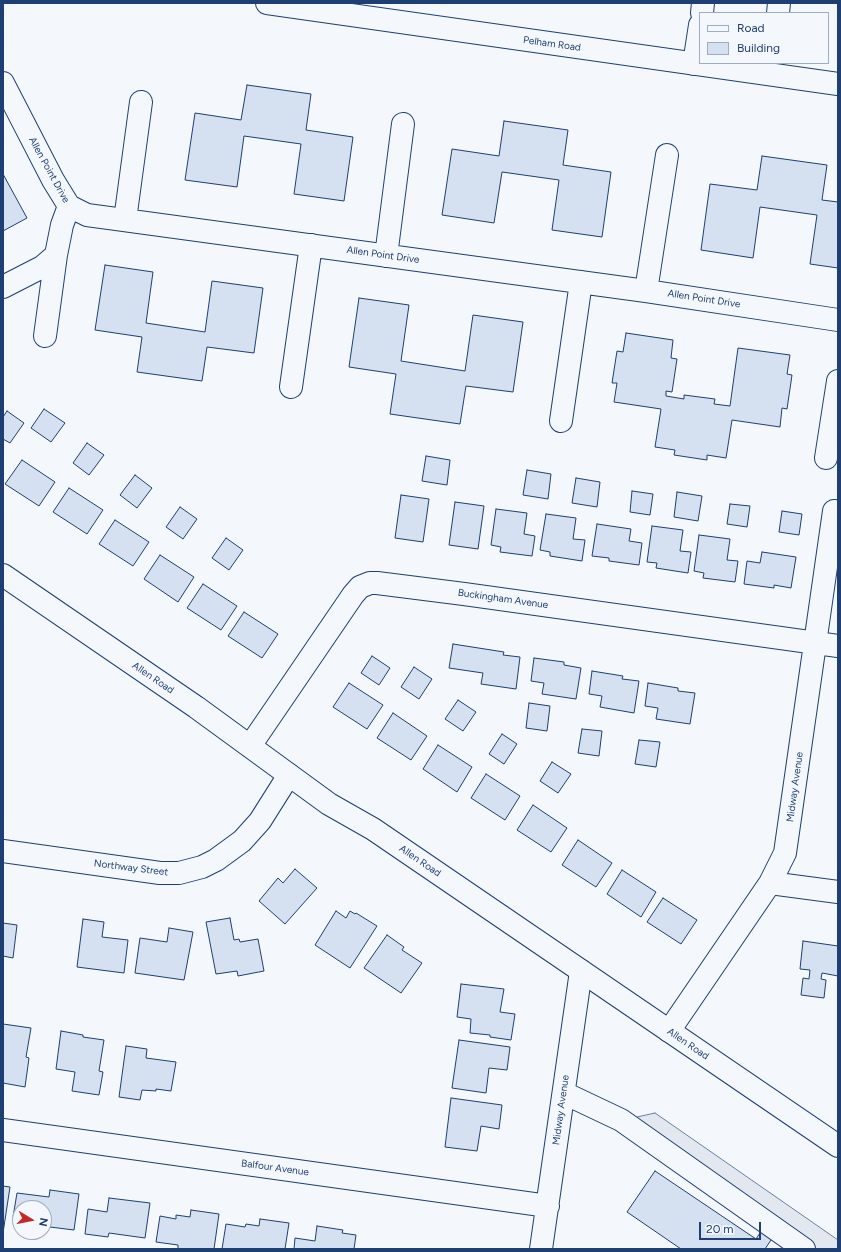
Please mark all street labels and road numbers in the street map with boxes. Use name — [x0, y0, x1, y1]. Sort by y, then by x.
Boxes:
street label: Pelham Road — [522, 34, 582, 54]
street label: Allen Point Drive — [26, 135, 72, 205]
street label: Allen Point Drive — [346, 244, 420, 266]
street label: Allen Point Drive — [667, 287, 741, 311]
street label: Buckingham Avenue — [457, 587, 549, 611]
street label: Allen Road — [130, 660, 176, 696]
street label: Midway Avenue — [784, 751, 806, 823]
street label: Allen Road — [397, 843, 443, 879]
street label: Northway Street — [93, 857, 169, 879]
street label: Allen Road — [665, 1026, 711, 1062]
street label: Midway Avenue — [550, 1074, 572, 1146]
street label: Balfour Avenue — [240, 1157, 310, 1179]

